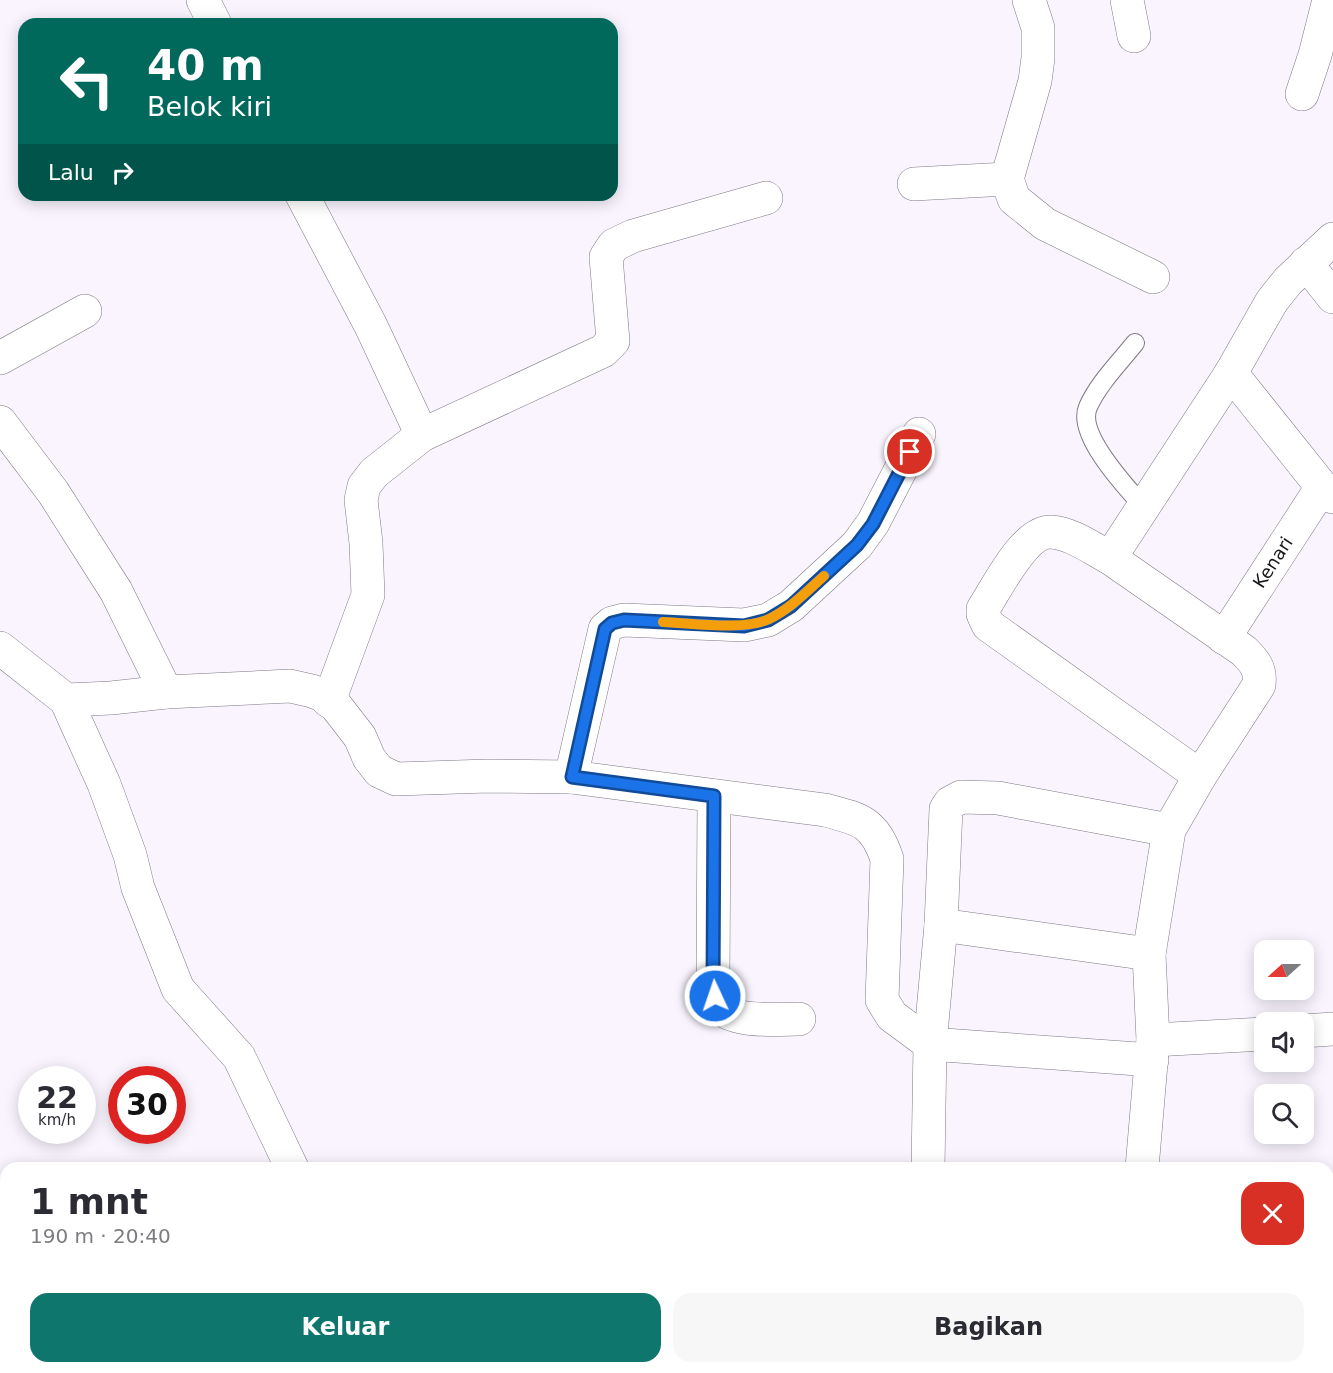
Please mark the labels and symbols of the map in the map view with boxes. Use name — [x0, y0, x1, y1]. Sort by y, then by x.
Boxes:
pin — [884, 426, 935, 477]
street label: Kenari — [1248, 533, 1297, 592]
north arrow — [1254, 940, 1314, 1000]
position arrow — [683, 964, 747, 1028]
speed limit sign: 30 — [108, 1066, 186, 1144]

